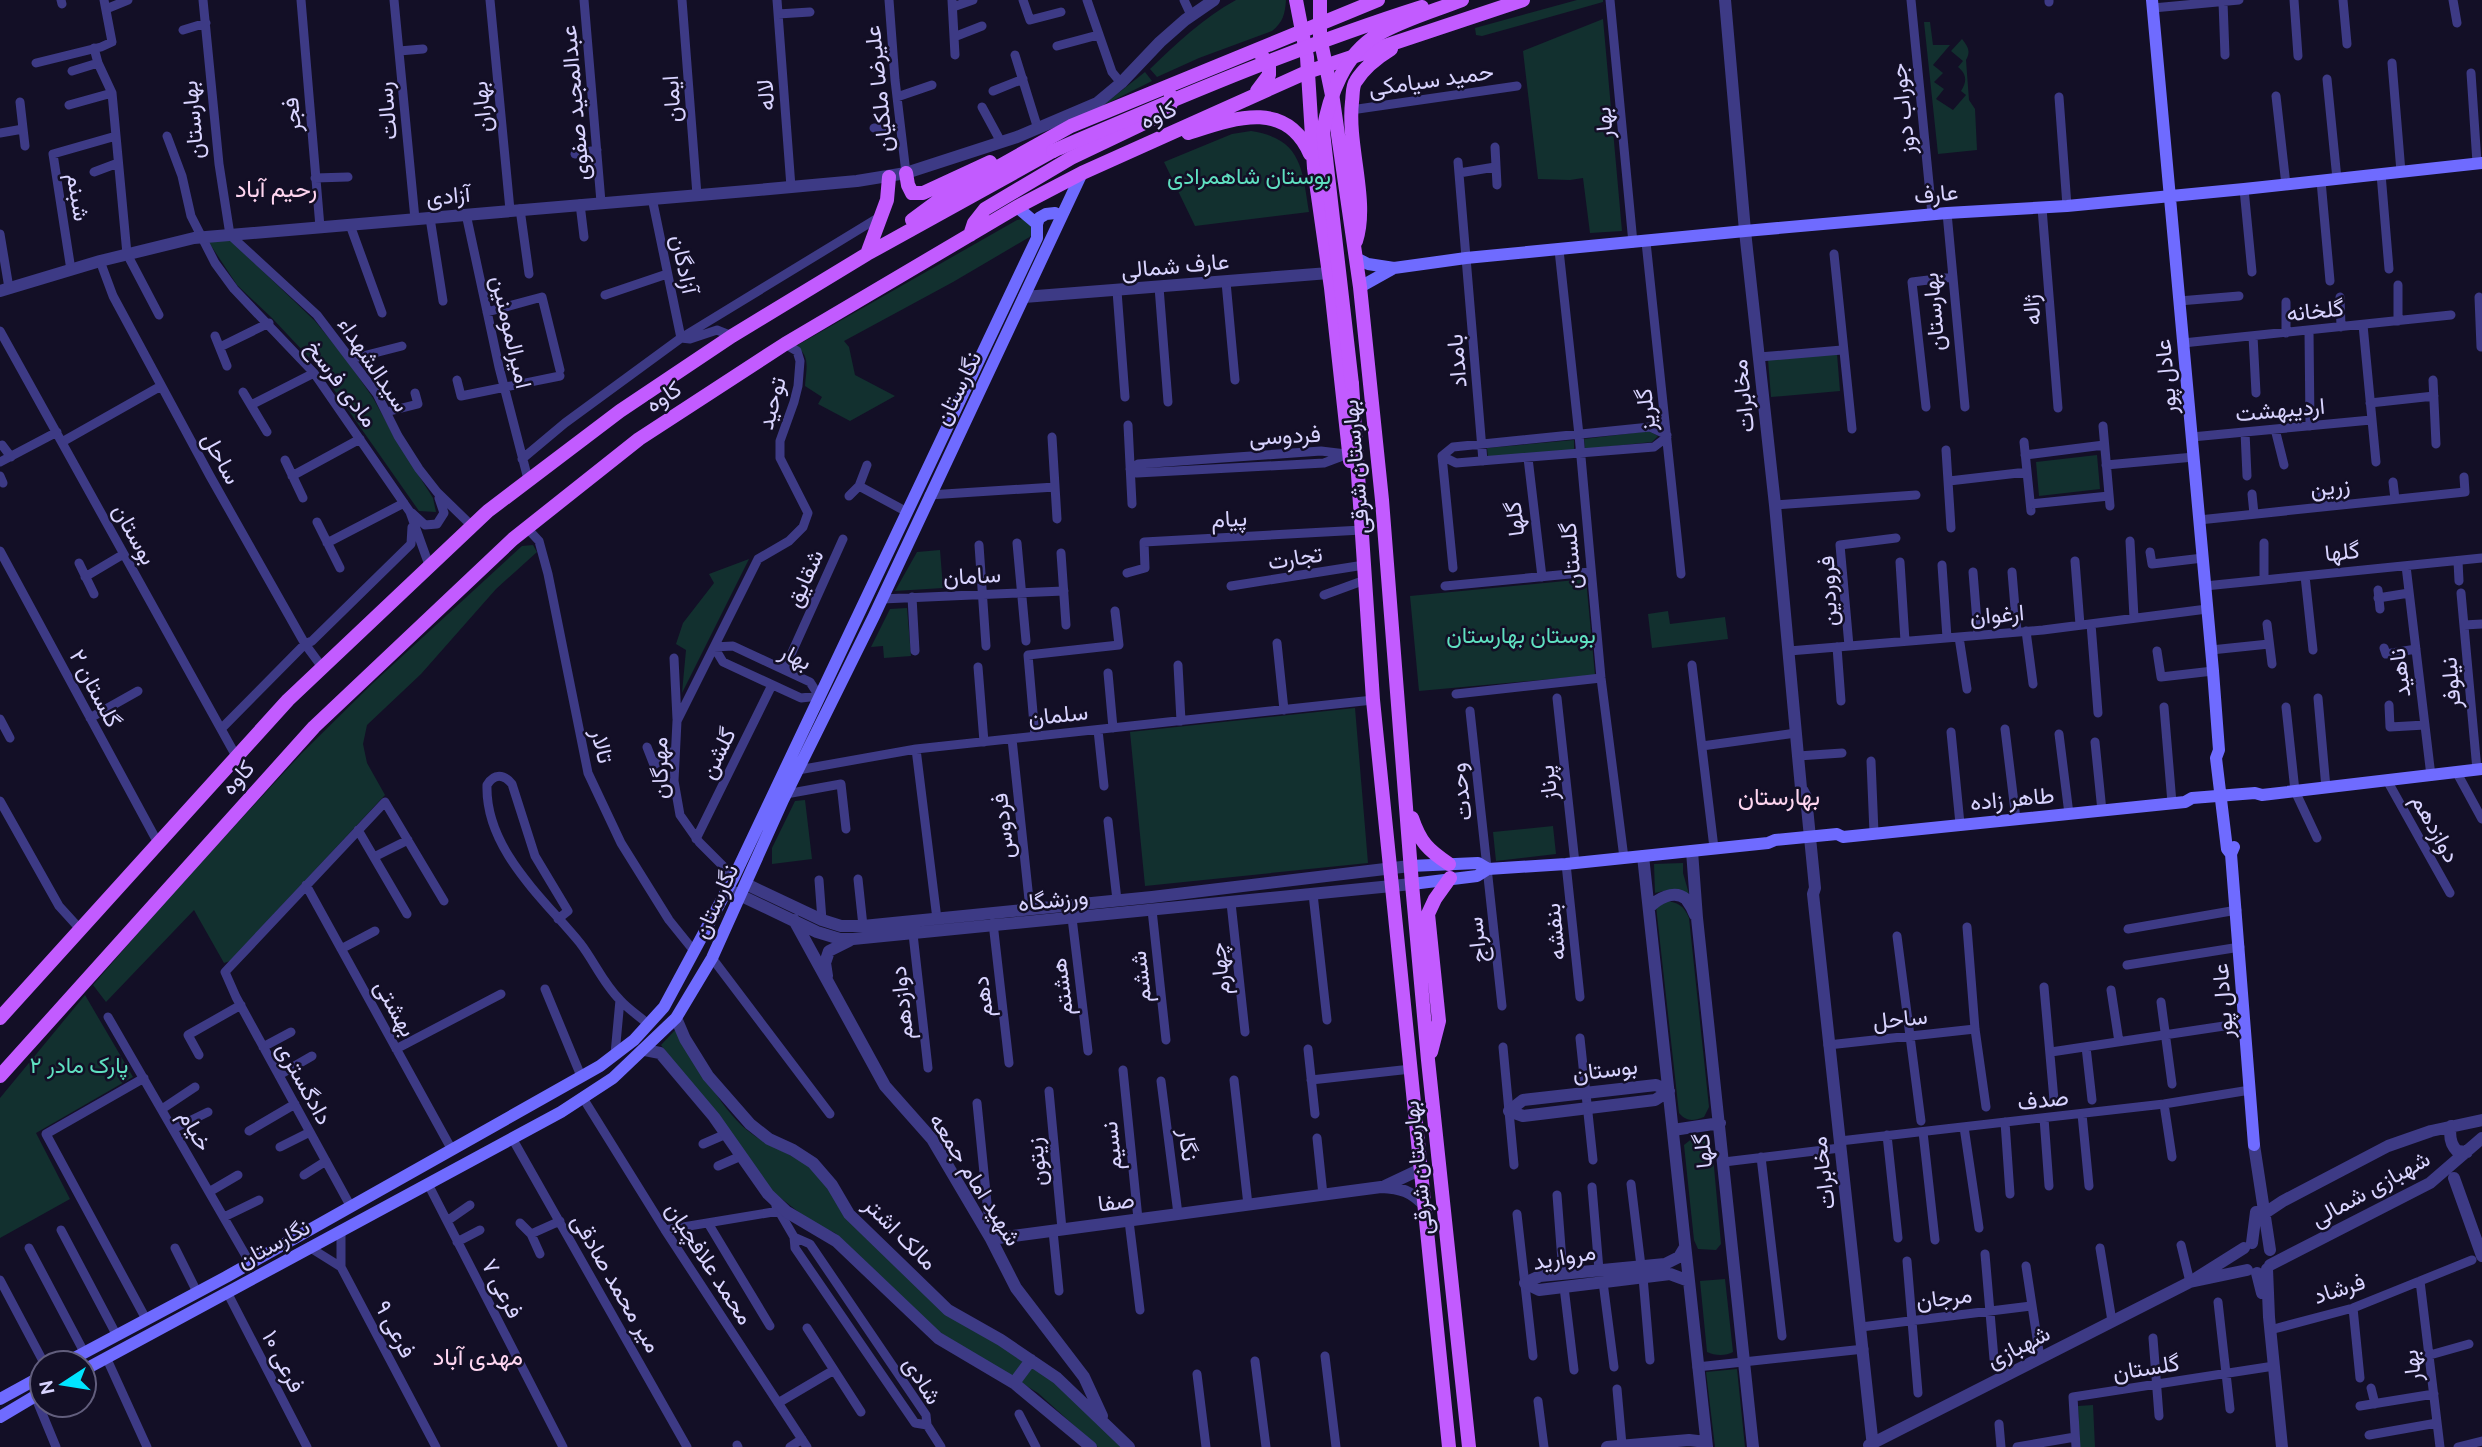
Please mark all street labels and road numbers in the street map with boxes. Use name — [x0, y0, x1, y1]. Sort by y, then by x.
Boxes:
street label: عبدالمجید صفوی — [555, 24, 596, 182]
street label: علیرضا ملکیان — [859, 24, 900, 154]
street label: حمید سیامکی — [1367, 58, 1495, 102]
street label: جوراب دوز — [1885, 62, 1922, 157]
street label: ایمان — [657, 74, 686, 123]
street label: لاله — [751, 78, 779, 112]
street label: بهارستان — [176, 79, 211, 160]
street label: بهاران — [466, 80, 499, 134]
street label: رسالت — [371, 81, 404, 141]
street label: کاوه — [1136, 95, 1181, 135]
street label: فجر — [277, 96, 308, 135]
street label: بهار — [1589, 106, 1620, 141]
street label: شبنم — [60, 171, 95, 223]
street label: عارف — [1913, 179, 1959, 210]
street label: آزادی — [425, 180, 473, 212]
street label: آزادگان — [664, 232, 704, 298]
street label: عارف شمالی — [1120, 248, 1230, 285]
street label: بهارستان — [1917, 271, 1952, 352]
street label: امیرالمومنین — [484, 273, 537, 392]
street label: ژاله — [2017, 293, 2048, 326]
street label: گلخانه — [2285, 295, 2345, 325]
street label: سیدالشهداء — [331, 312, 415, 418]
street label: بامداد — [1441, 333, 1472, 389]
street label: مادی فرسخ — [298, 335, 383, 434]
street label: عادل پور — [2149, 338, 2185, 417]
street label: نگارستان — [928, 347, 988, 430]
street label: مخابرات — [1726, 358, 1761, 434]
street label: توحید — [752, 374, 793, 433]
street label: کاوه — [641, 375, 686, 418]
street label: گلریز — [1630, 387, 1663, 434]
street label: اردیبهشت — [2234, 393, 2326, 428]
street label: بهارستان شرقی — [1337, 398, 1376, 535]
street label: فردوسی — [1248, 421, 1322, 452]
street label: ساحل — [196, 428, 246, 489]
street label: زرین — [2309, 471, 2351, 504]
street label: بوستان — [106, 499, 162, 570]
street label: گلها — [1499, 500, 1532, 538]
street label: پیام — [1210, 505, 1248, 535]
street label: گلستان — [1555, 521, 1586, 591]
street label: گلها — [2323, 537, 2361, 568]
street label: تجارت — [1266, 540, 1325, 577]
street label: شقایق — [780, 545, 830, 612]
street label: فروردین — [1813, 555, 1844, 627]
street label: سامان — [942, 561, 1002, 590]
street label: ارغوان — [1969, 599, 2026, 632]
street label: بهار — [774, 637, 816, 677]
street label: گلستان ۲ — [64, 645, 127, 732]
street label: ناهید — [2384, 647, 2415, 699]
street label: نیلوفر — [2435, 656, 2468, 711]
street label: سلمان — [1027, 698, 1089, 731]
street label: گلشن — [694, 723, 742, 783]
street label: تالار — [584, 725, 619, 766]
street label: مهرگان — [646, 737, 675, 799]
street label: کاوه — [215, 755, 260, 801]
street label: وحدت — [1444, 761, 1478, 822]
street label: پرناز — [1532, 763, 1566, 803]
street label: طاهر زاده — [1969, 782, 2055, 817]
street label: دوازدهم — [2404, 789, 2465, 868]
street label: فردوس — [986, 792, 1021, 860]
street label: نگارستان — [688, 860, 745, 943]
street label: ورزشگاه — [1017, 883, 1090, 918]
street label: بنفشه — [1539, 902, 1570, 962]
street label: سراج — [1461, 915, 1495, 964]
street label: چهارم — [1204, 941, 1238, 996]
street label: ششم — [1125, 949, 1158, 1004]
street label: هشتم — [1045, 956, 1080, 1017]
street label: عادل پور — [2207, 962, 2241, 1041]
street label: دوازدهم — [885, 964, 920, 1041]
street label: دهم — [967, 974, 1000, 1019]
street label: بهشتی — [368, 975, 422, 1042]
street label: ساحل — [1871, 1003, 1929, 1035]
street label: دادگستری — [270, 1038, 338, 1130]
street label: بوستان — [1571, 1053, 1639, 1088]
street label: صدف — [2016, 1084, 2070, 1114]
street label: بهارستان شرقی — [1398, 1099, 1439, 1236]
street label: خیام — [172, 1105, 218, 1157]
street label: شهید امام جمعه — [923, 1108, 1027, 1252]
street label: نسیم — [1096, 1120, 1129, 1172]
street label: نگار — [1172, 1127, 1203, 1163]
street label: گلها — [1688, 1132, 1719, 1170]
street label: مخابرات — [1805, 1135, 1842, 1211]
street label: زیتون — [1021, 1136, 1054, 1188]
street label: شهبازی شمالی — [2306, 1145, 2435, 1234]
street label: صفا — [1096, 1186, 1136, 1216]
street label: مالک اشتر — [857, 1191, 943, 1277]
street label: محمد علافچیان — [658, 1197, 759, 1331]
street label: میر محمد صادقی — [565, 1209, 667, 1358]
street label: نگارستان — [232, 1213, 315, 1275]
street label: مروارید — [1530, 1238, 1598, 1277]
street label: فرعی ۷ — [475, 1254, 529, 1323]
street label: فرشاد — [2310, 1268, 2369, 1311]
street label: مرجان — [1915, 1281, 1974, 1316]
street label: فرعی ۹ — [368, 1296, 421, 1363]
street label: شهبازی — [1982, 1319, 2055, 1375]
street label: فرعی ۱۰ — [255, 1326, 310, 1398]
street label: بهار — [2397, 1348, 2428, 1384]
street label: گلستان — [2111, 1349, 2181, 1386]
street label: شادی — [897, 1352, 947, 1409]

